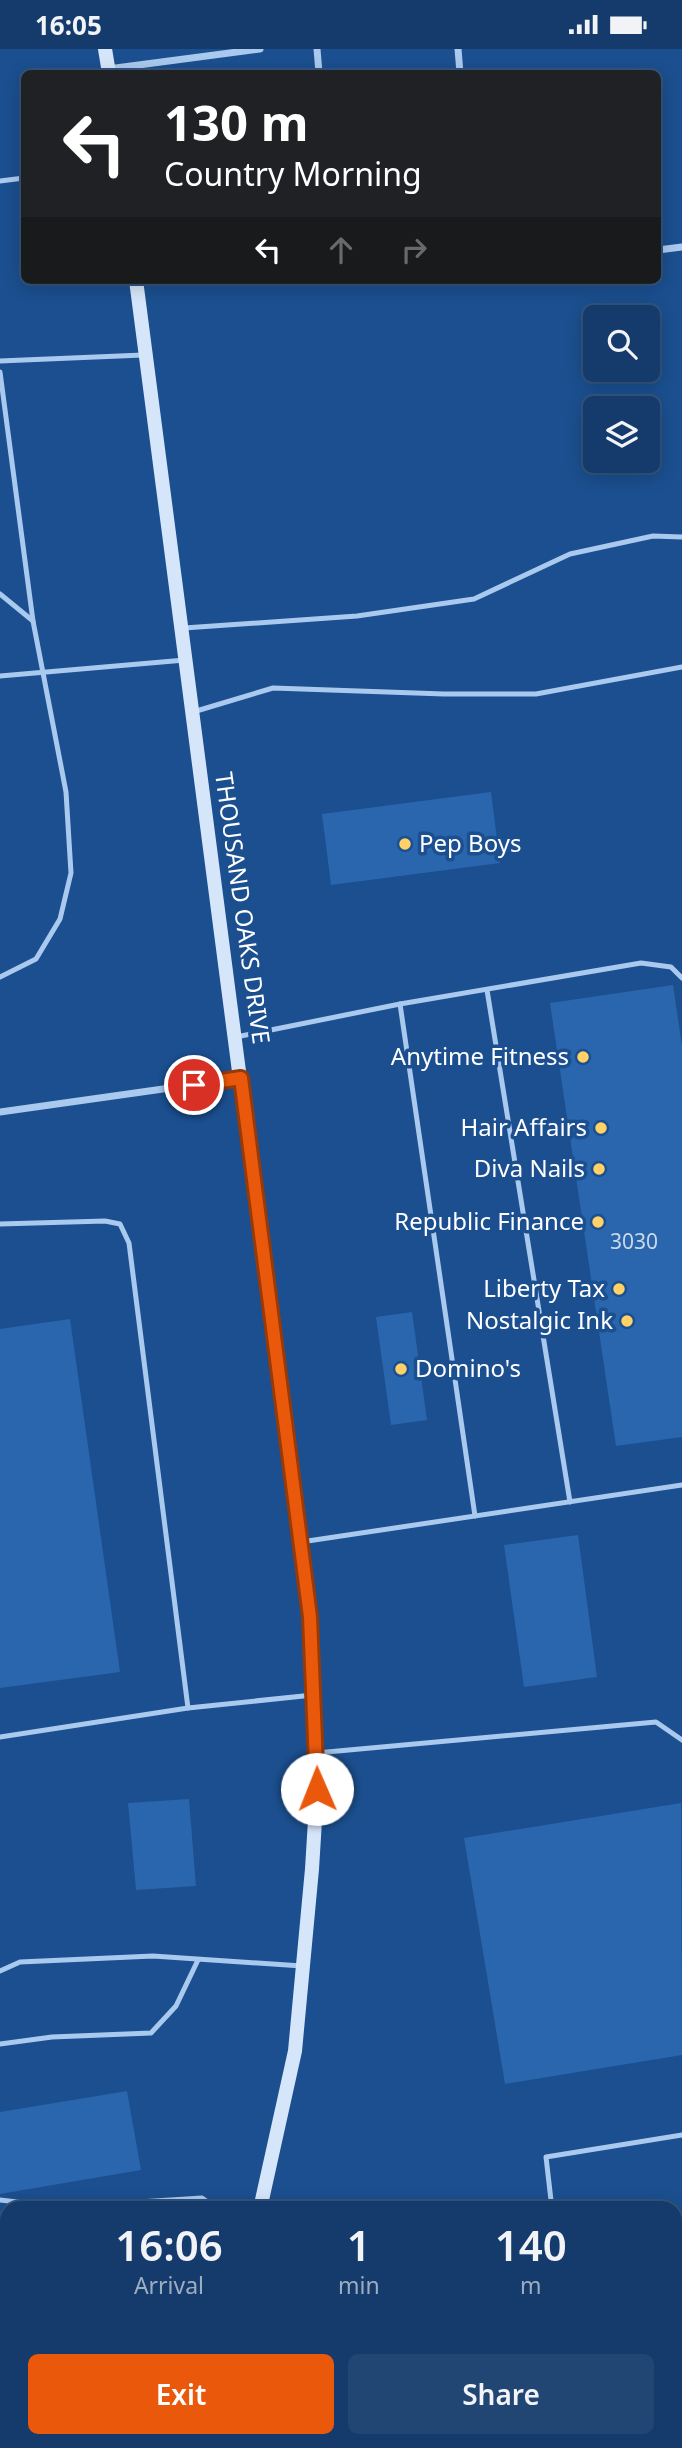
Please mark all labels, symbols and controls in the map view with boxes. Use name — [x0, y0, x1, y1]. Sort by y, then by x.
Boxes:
text: 16:05 — [35, 7, 102, 43]
text: 130 m — [164, 89, 309, 155]
icon: left — [49, 98, 140, 189]
text: Country Morning — [164, 152, 422, 195]
icon: left — [249, 231, 287, 269]
icon: ahead — [322, 231, 360, 269]
icon: right — [395, 231, 433, 269]
map controls — [583, 305, 660, 473]
button: search — [583, 305, 660, 382]
button: layers — [583, 396, 660, 473]
street label: THOUSAND OAKS DRIVE — [208, 770, 279, 1046]
place label: Pep Boys — [419, 826, 521, 859]
marker: Pep Boys — [397, 836, 413, 852]
place label: Anytime Fitness — [391, 1039, 569, 1072]
marker: Anytime Fitness — [575, 1049, 591, 1065]
pin — [164, 1055, 224, 1115]
icon: arrive — [175, 1066, 213, 1104]
place label: Hair Affairs — [460, 1110, 587, 1143]
marker: Hair Affairs — [593, 1120, 609, 1136]
place label: Diva Nails — [474, 1151, 585, 1184]
marker: Diva Nails — [591, 1161, 607, 1177]
place label: Republic Finance — [394, 1204, 584, 1237]
marker: Republic Finance — [590, 1214, 606, 1230]
house number: 3030 — [610, 1227, 658, 1255]
place label: Liberty Tax — [483, 1271, 605, 1304]
marker: Liberty Tax — [611, 1281, 627, 1297]
place label: Nostalgic Ink — [466, 1303, 613, 1336]
marker: Nostalgic Ink — [619, 1313, 635, 1329]
place label: Domino's — [415, 1351, 521, 1384]
marker: Domino's — [393, 1361, 409, 1377]
position arrow — [280, 1752, 354, 1826]
text: 16:06 — [115, 2216, 223, 2273]
text: 1 — [347, 2216, 371, 2273]
text: 140 — [495, 2216, 567, 2273]
text: Arrival — [134, 2269, 204, 2301]
text: min — [338, 2269, 380, 2301]
text: m — [520, 2269, 542, 2301]
button: Exit — [28, 2354, 334, 2434]
button: Share — [348, 2354, 654, 2434]

